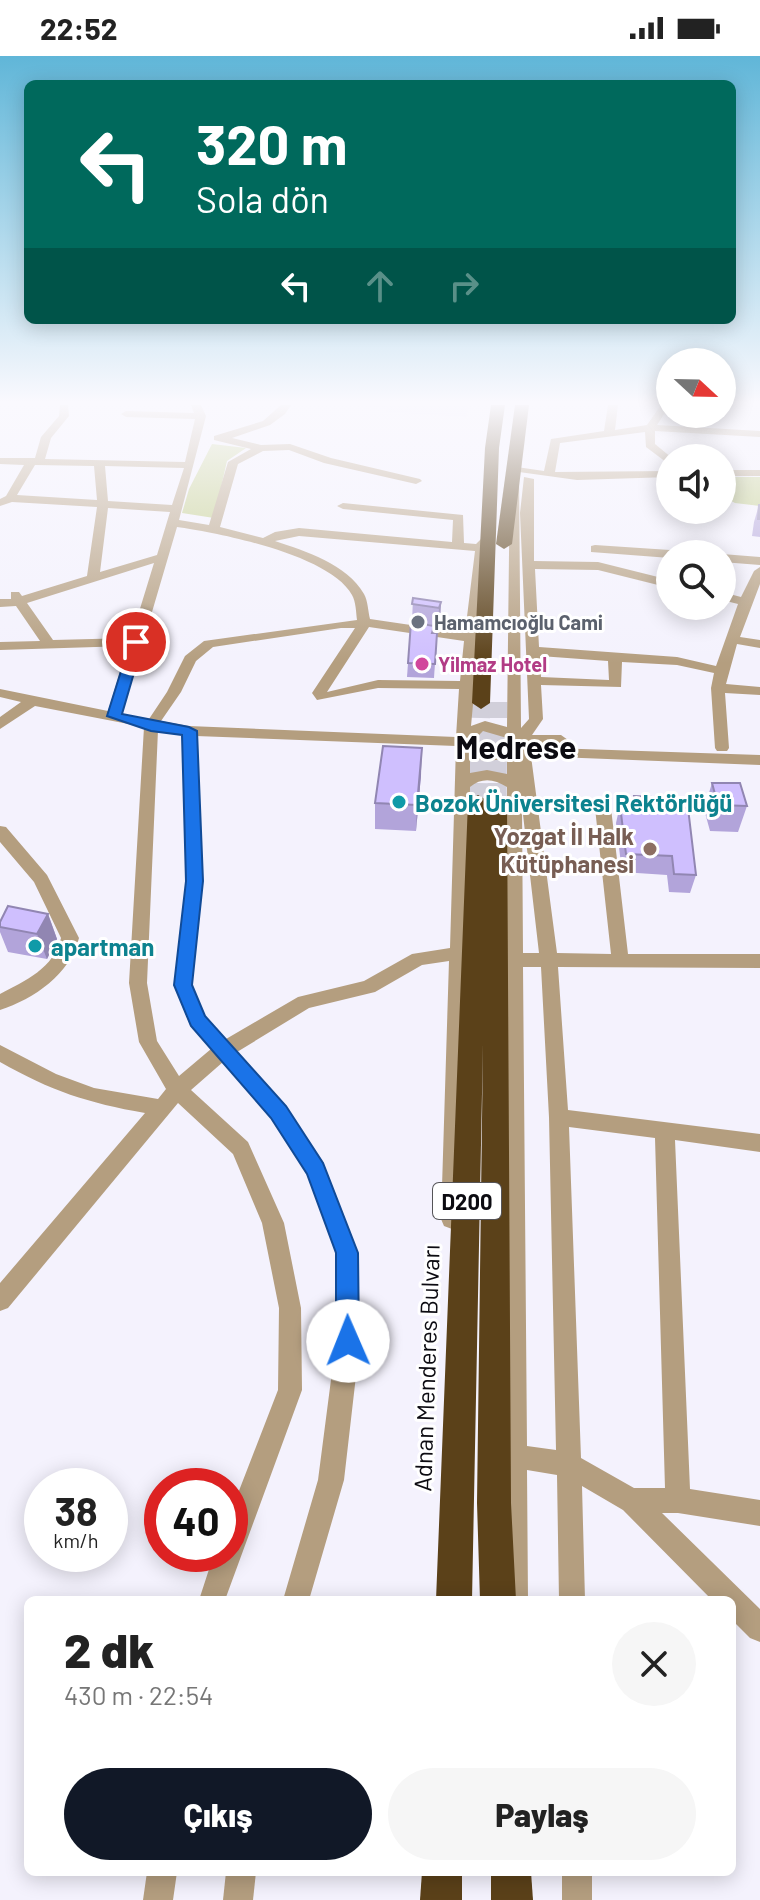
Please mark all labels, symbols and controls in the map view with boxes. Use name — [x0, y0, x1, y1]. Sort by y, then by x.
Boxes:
text: 22:52 — [40, 10, 118, 46]
text: 320 m — [196, 109, 347, 176]
icon: left — [64, 112, 168, 216]
text: Sola dön — [196, 177, 329, 220]
icon: left — [274, 264, 318, 308]
icon: ahead — [358, 264, 402, 308]
icon: right — [442, 264, 486, 308]
north arrow — [656, 348, 736, 428]
map controls — [656, 348, 736, 620]
button: sound — [656, 444, 736, 524]
button: search — [656, 540, 736, 620]
pin — [102, 608, 170, 676]
place label: Hamamcıoğlu Cami — [434, 610, 603, 634]
marker: Hamamcıoğlu Cami — [409, 613, 427, 631]
icon: arrive — [114, 620, 158, 664]
place label: Yilmaz Hotel — [438, 652, 547, 676]
marker: Yilmaz Hotel — [413, 655, 431, 673]
district label: Medrese — [455, 727, 577, 765]
place label: Bozok Üniversitesi Rektörlüğü — [415, 788, 732, 817]
marker: Bozok Üniversitesi Rektörlüğü — [390, 793, 408, 811]
place label: Yozgat İl Halk Kütüphanesi — [494, 821, 634, 878]
marker: Yozgat İl Halk Kütüphanesi — [641, 840, 659, 858]
place label: apartman — [51, 932, 154, 961]
marker: apartman — [26, 937, 44, 955]
road number: D200 — [433, 1183, 501, 1219]
street label: Adnan Menderes Bulvarı — [407, 1244, 445, 1492]
position arrow — [306, 1299, 390, 1383]
speed limit sign: 40 — [144, 1468, 248, 1572]
text: 38 — [54, 1486, 98, 1534]
text: km/h — [53, 1528, 99, 1552]
text: 2 dk — [64, 1620, 155, 1678]
button: close — [612, 1622, 696, 1706]
text: 430 m · 22:54 — [64, 1679, 213, 1710]
button: Çıkış — [64, 1768, 372, 1860]
button: Paylaş — [388, 1768, 696, 1860]

